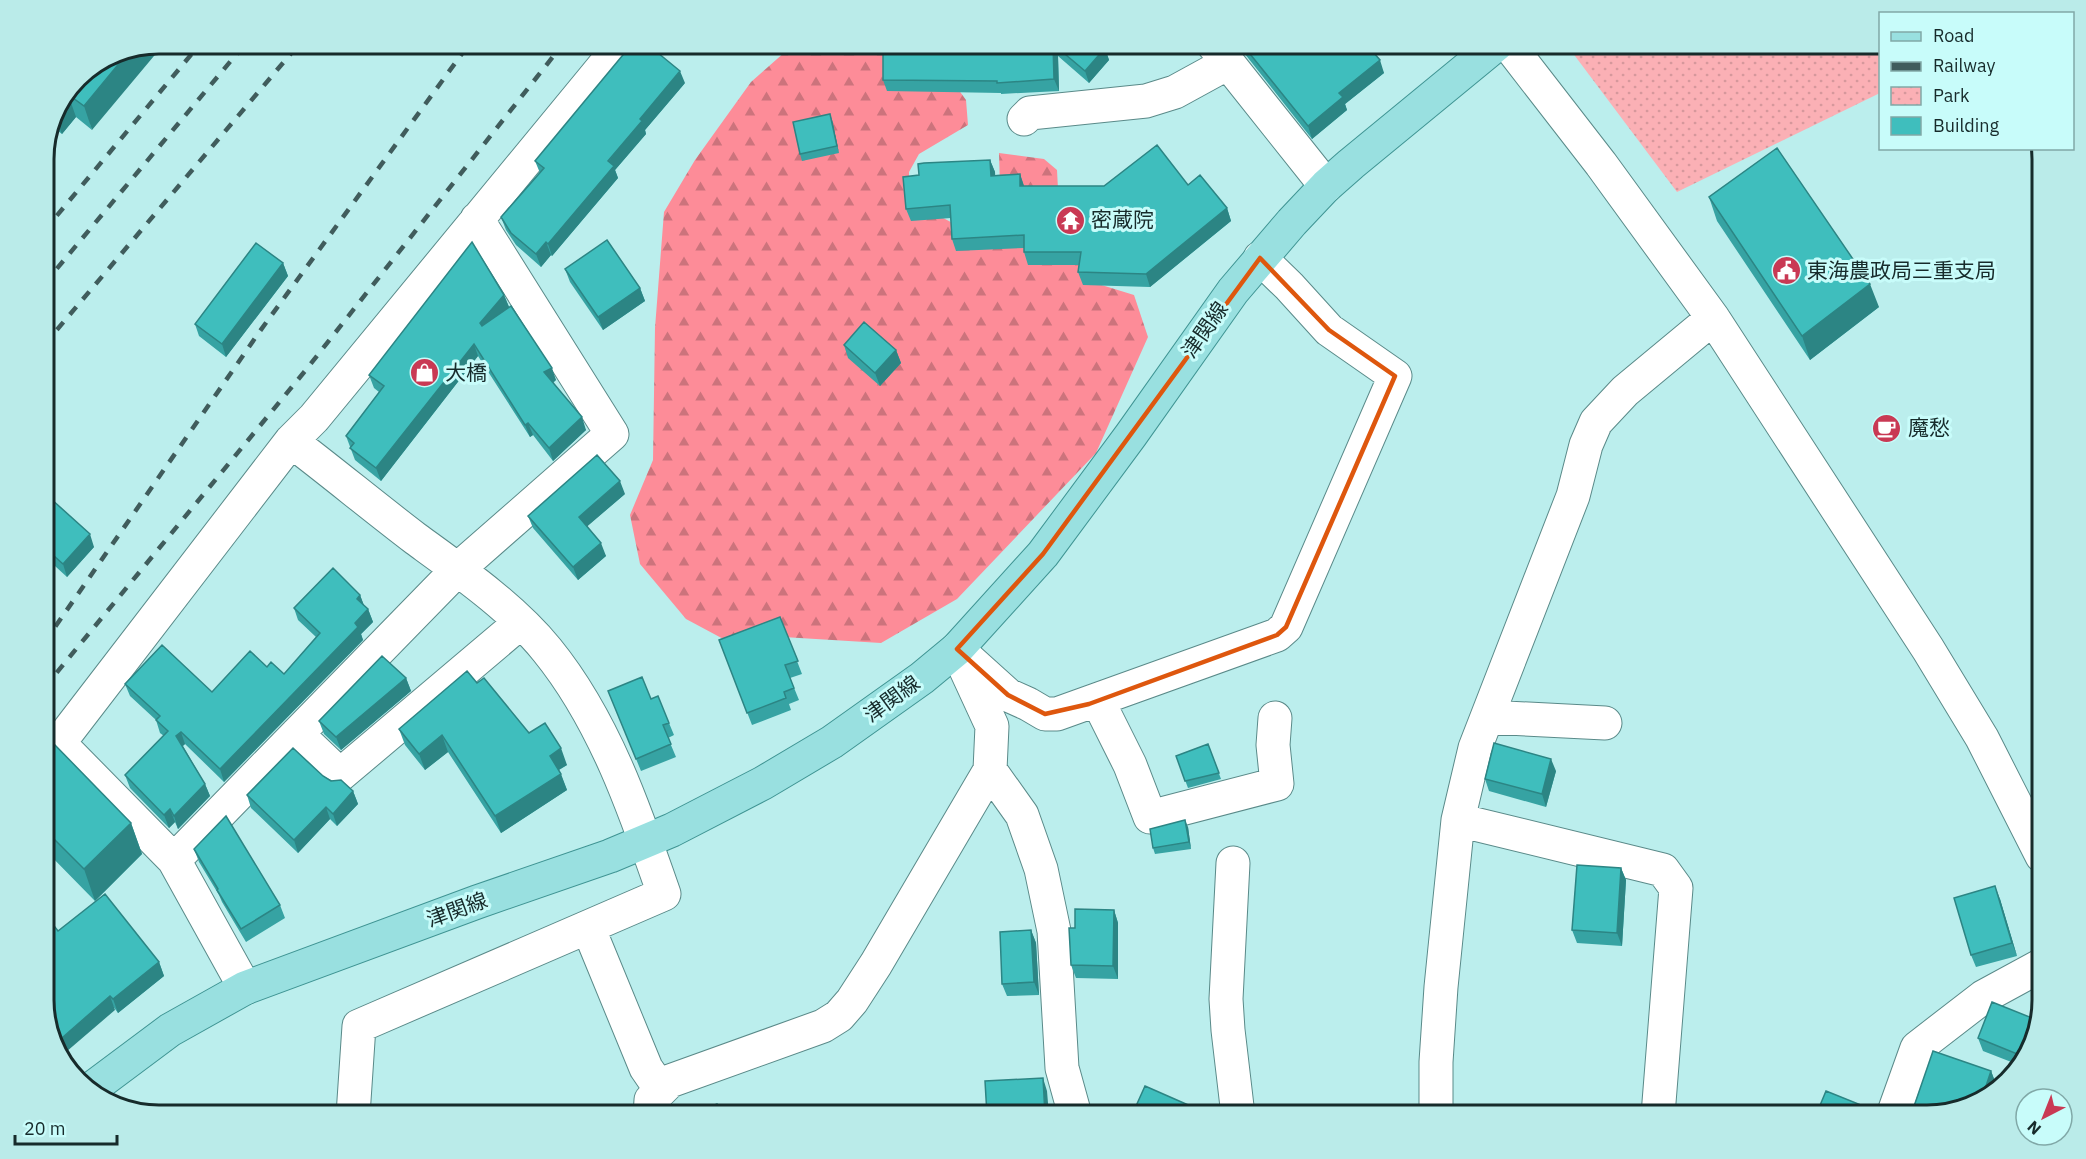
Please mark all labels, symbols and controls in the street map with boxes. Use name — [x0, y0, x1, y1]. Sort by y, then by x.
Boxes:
legend — [1879, 12, 2074, 150]
text: Road — [1933, 24, 1974, 47]
text: Railway — [1933, 54, 1995, 77]
text: Park — [1933, 84, 1970, 107]
text: Building — [1933, 114, 2000, 137]
temple icon: 密蔵院 — [1054, 204, 1086, 236]
place label: 密蔵院 — [1091, 205, 1154, 233]
public building icon: 東海農政局三重支局 — [1770, 255, 1802, 287]
place label: 東海農政局三重支局 — [1807, 256, 1996, 284]
street label: 津関線 — [1175, 296, 1234, 363]
shop icon: 大橋 — [408, 357, 440, 389]
place label: 大橋 — [445, 358, 487, 386]
cafe icon: 魔愁 — [1871, 412, 1903, 444]
place label: 魔愁 — [1908, 413, 1950, 441]
street label: 津関線 — [858, 668, 925, 728]
street label: 津関線 — [422, 885, 491, 933]
north arrow — [2014, 1087, 2074, 1147]
scale bar — [15, 1108, 117, 1146]
text: 20 m — [24, 1117, 66, 1140]
text: N — [2023, 1117, 2045, 1139]

